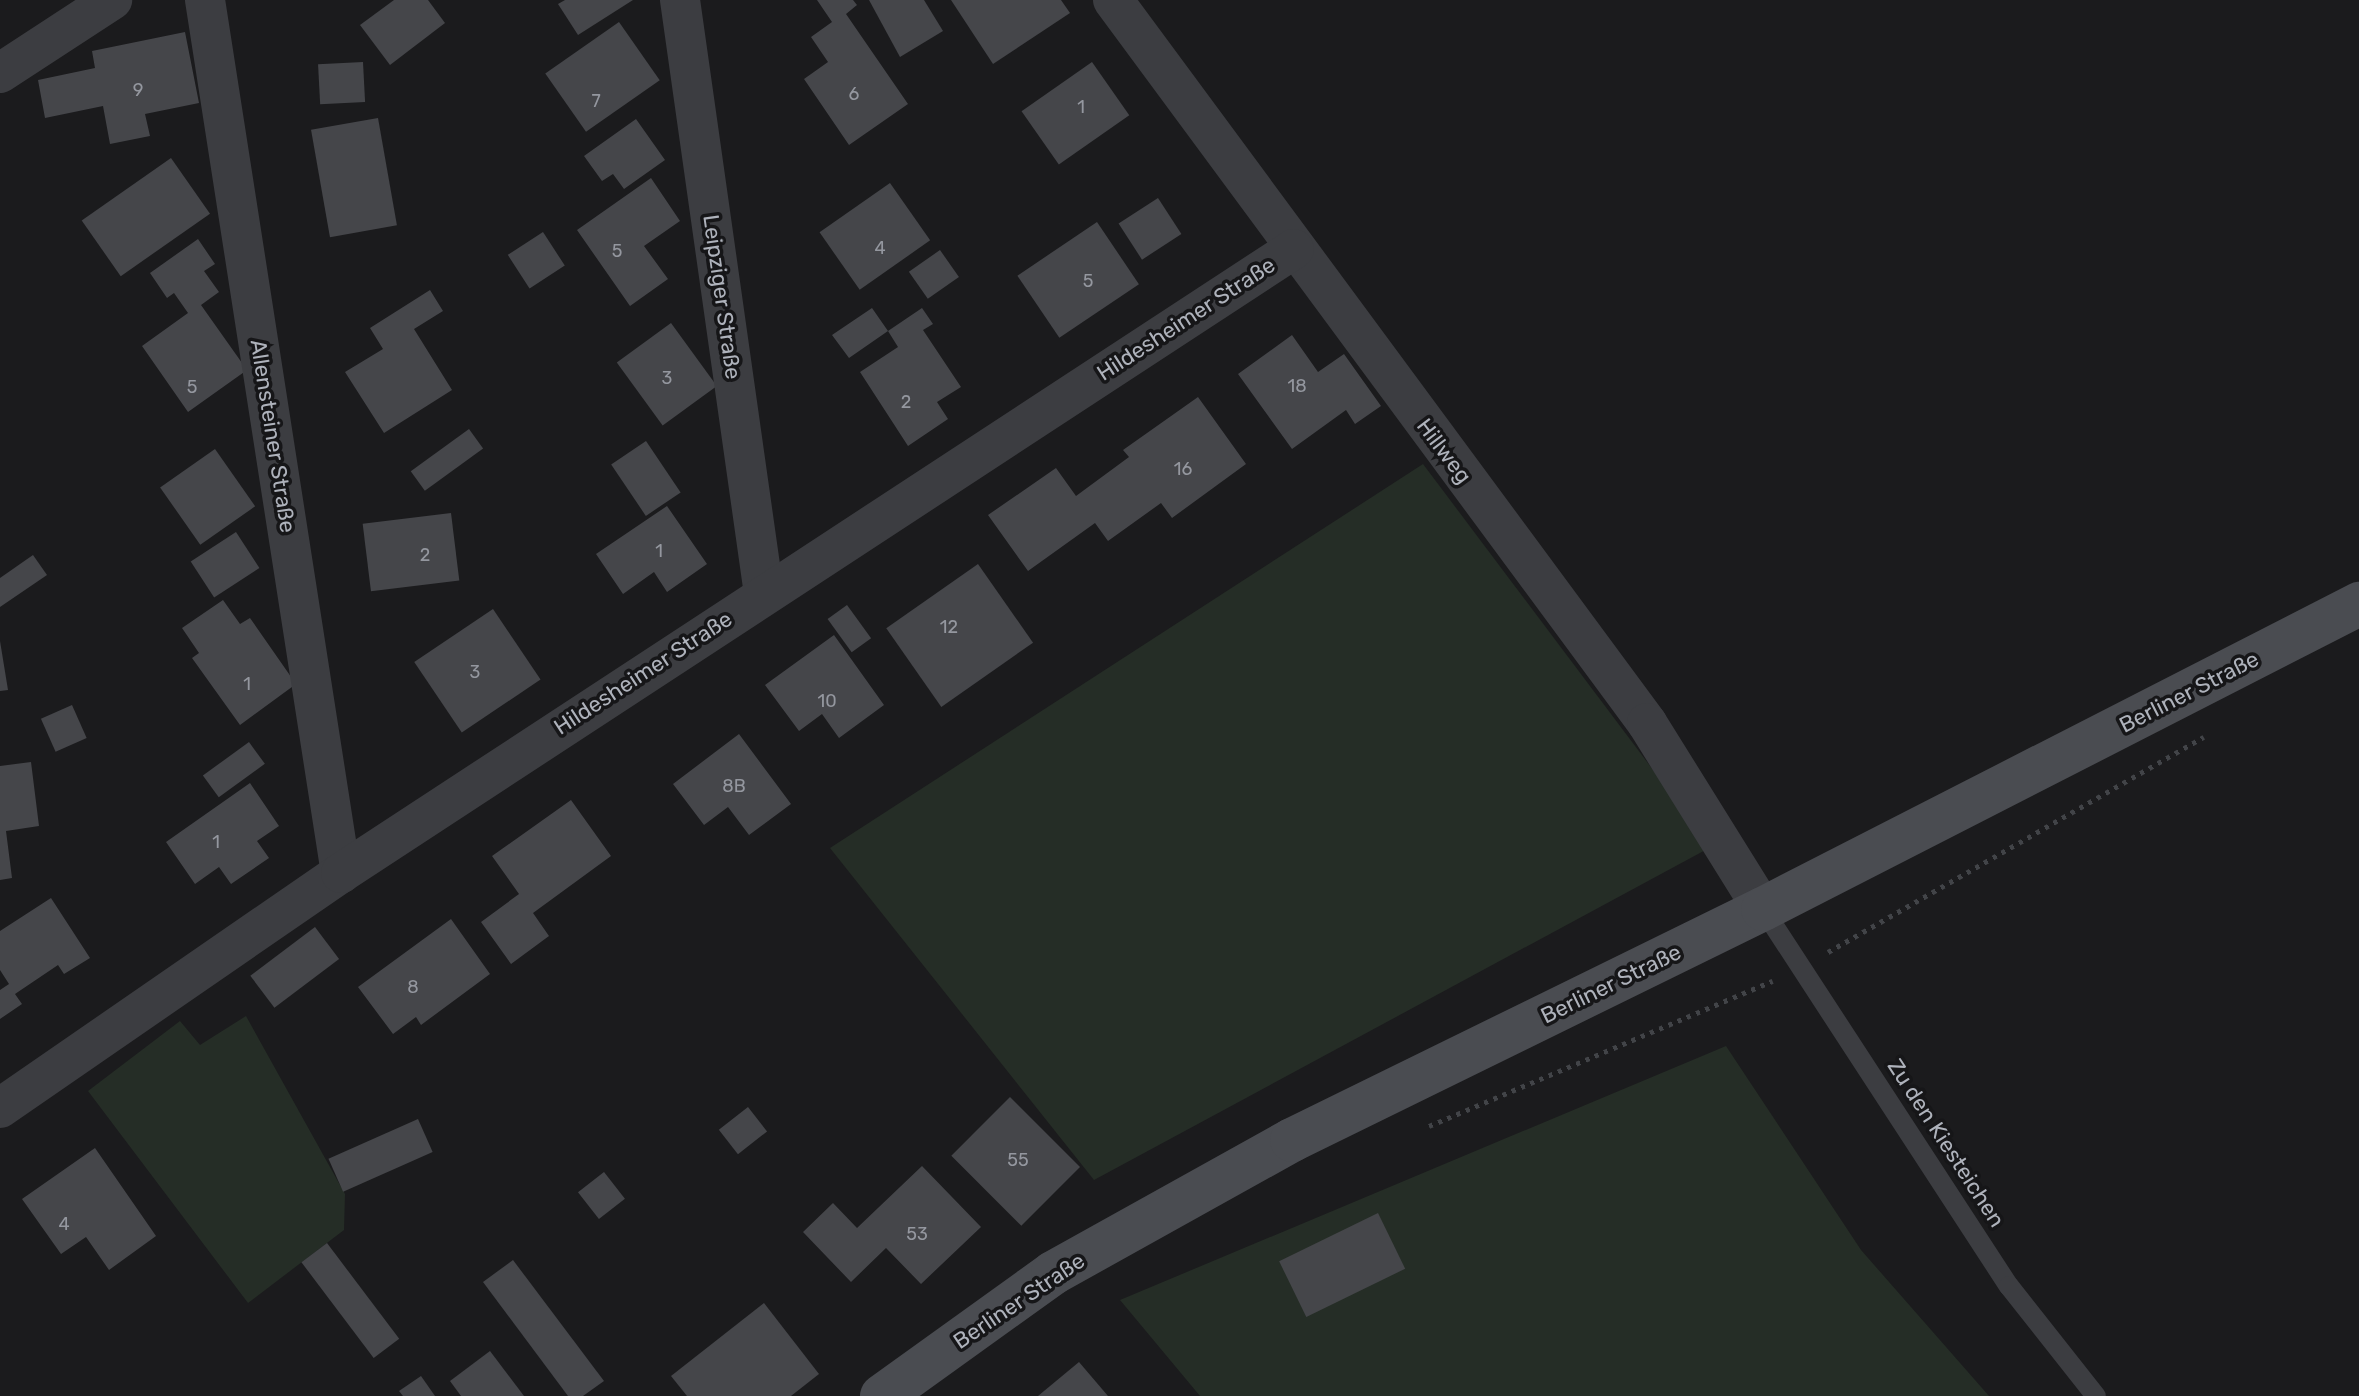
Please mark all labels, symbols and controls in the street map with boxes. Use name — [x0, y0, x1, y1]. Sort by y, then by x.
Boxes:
house number: 9 — [133, 79, 143, 101]
house number: 6 — [849, 83, 859, 105]
house number: 7 — [591, 90, 601, 112]
house number: 1 — [1077, 96, 1085, 118]
street label: Leipziger Straße — [697, 213, 747, 381]
house number: 4 — [874, 237, 886, 259]
house number: 5 — [612, 240, 622, 262]
street label: Hildesheimer Straße — [1092, 251, 1280, 387]
house number: 5 — [1083, 270, 1093, 292]
street label: Allensteiner Straße — [245, 337, 301, 535]
house number: 3 — [662, 367, 672, 389]
house number: 18 — [1287, 375, 1307, 397]
house number: 5 — [187, 376, 197, 398]
house number: 2 — [901, 391, 911, 413]
street label: Hillweg — [1411, 413, 1477, 489]
house number: 16 — [1174, 458, 1192, 480]
house number: 1 — [655, 540, 663, 562]
house number: 2 — [420, 544, 430, 566]
street label: Hildesheimer Straße — [549, 605, 737, 741]
house number: 12 — [940, 616, 958, 638]
street label: Berliner Straße — [2115, 645, 2263, 739]
house number: 3 — [470, 661, 480, 683]
house number: 1 — [243, 673, 251, 695]
house number: 10 — [817, 690, 837, 712]
house number: 8B — [722, 775, 746, 797]
house number: 1 — [212, 831, 220, 853]
street label: Berliner Straße — [1536, 939, 1686, 1029]
house number: 8 — [407, 976, 419, 998]
street label: Zu den Kiesteichen — [1882, 1054, 2010, 1232]
house number: 55 — [1007, 1149, 1029, 1171]
house number: 4 — [58, 1213, 70, 1235]
house number: 53 — [906, 1223, 928, 1245]
street label: Berliner Straße — [948, 1247, 1090, 1355]

